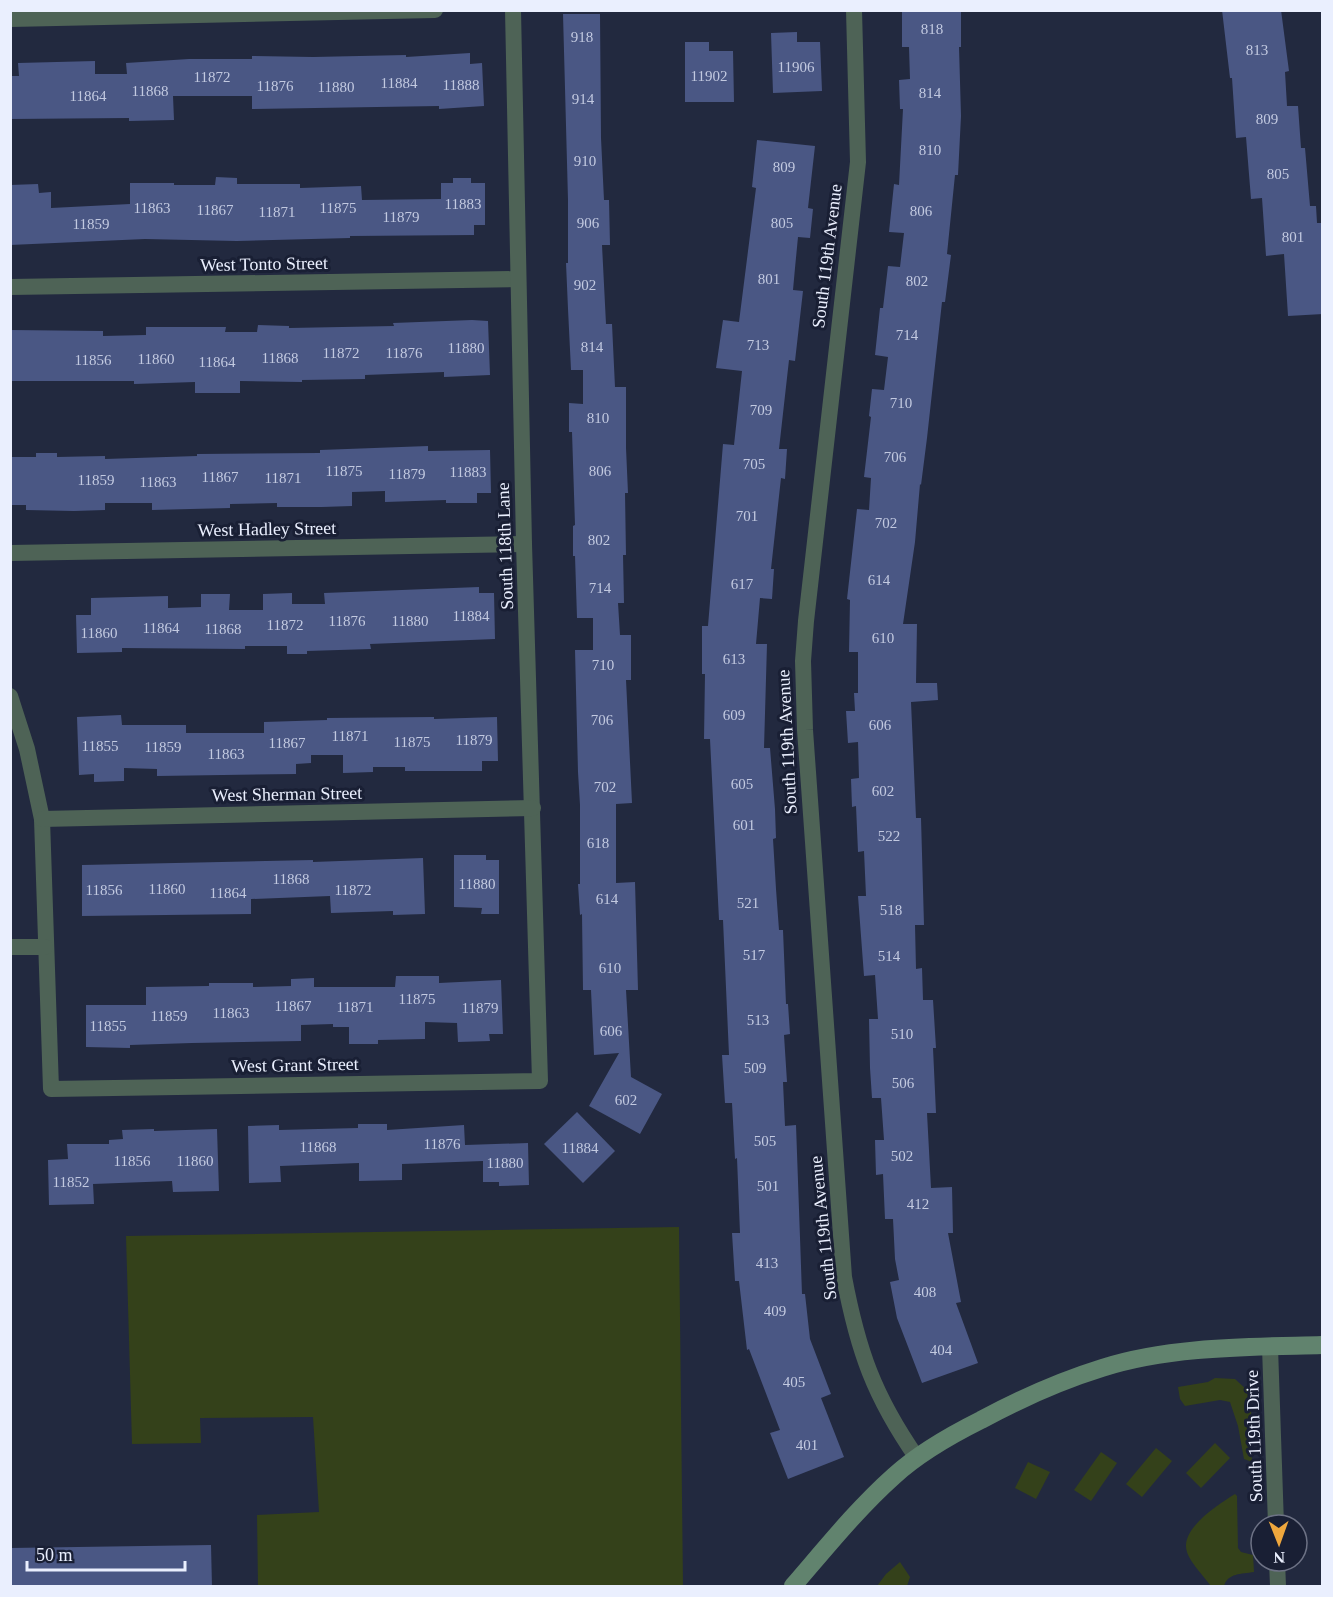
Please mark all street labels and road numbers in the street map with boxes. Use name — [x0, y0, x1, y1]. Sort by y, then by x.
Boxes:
street label: South 119th Avenue — [808, 183, 846, 329]
street label: West Tonto Street — [200, 253, 328, 275]
street label: South 118th Lane — [493, 482, 517, 610]
street label: West Hadley Street — [198, 518, 336, 540]
street label: South 119th Avenue — [773, 669, 801, 815]
street label: West Sherman Street — [212, 783, 362, 805]
street label: West Grant Street — [231, 1054, 359, 1076]
street label: South 119th Avenue — [805, 1155, 841, 1301]
street label: South 119th Drive — [1242, 1370, 1266, 1502]

